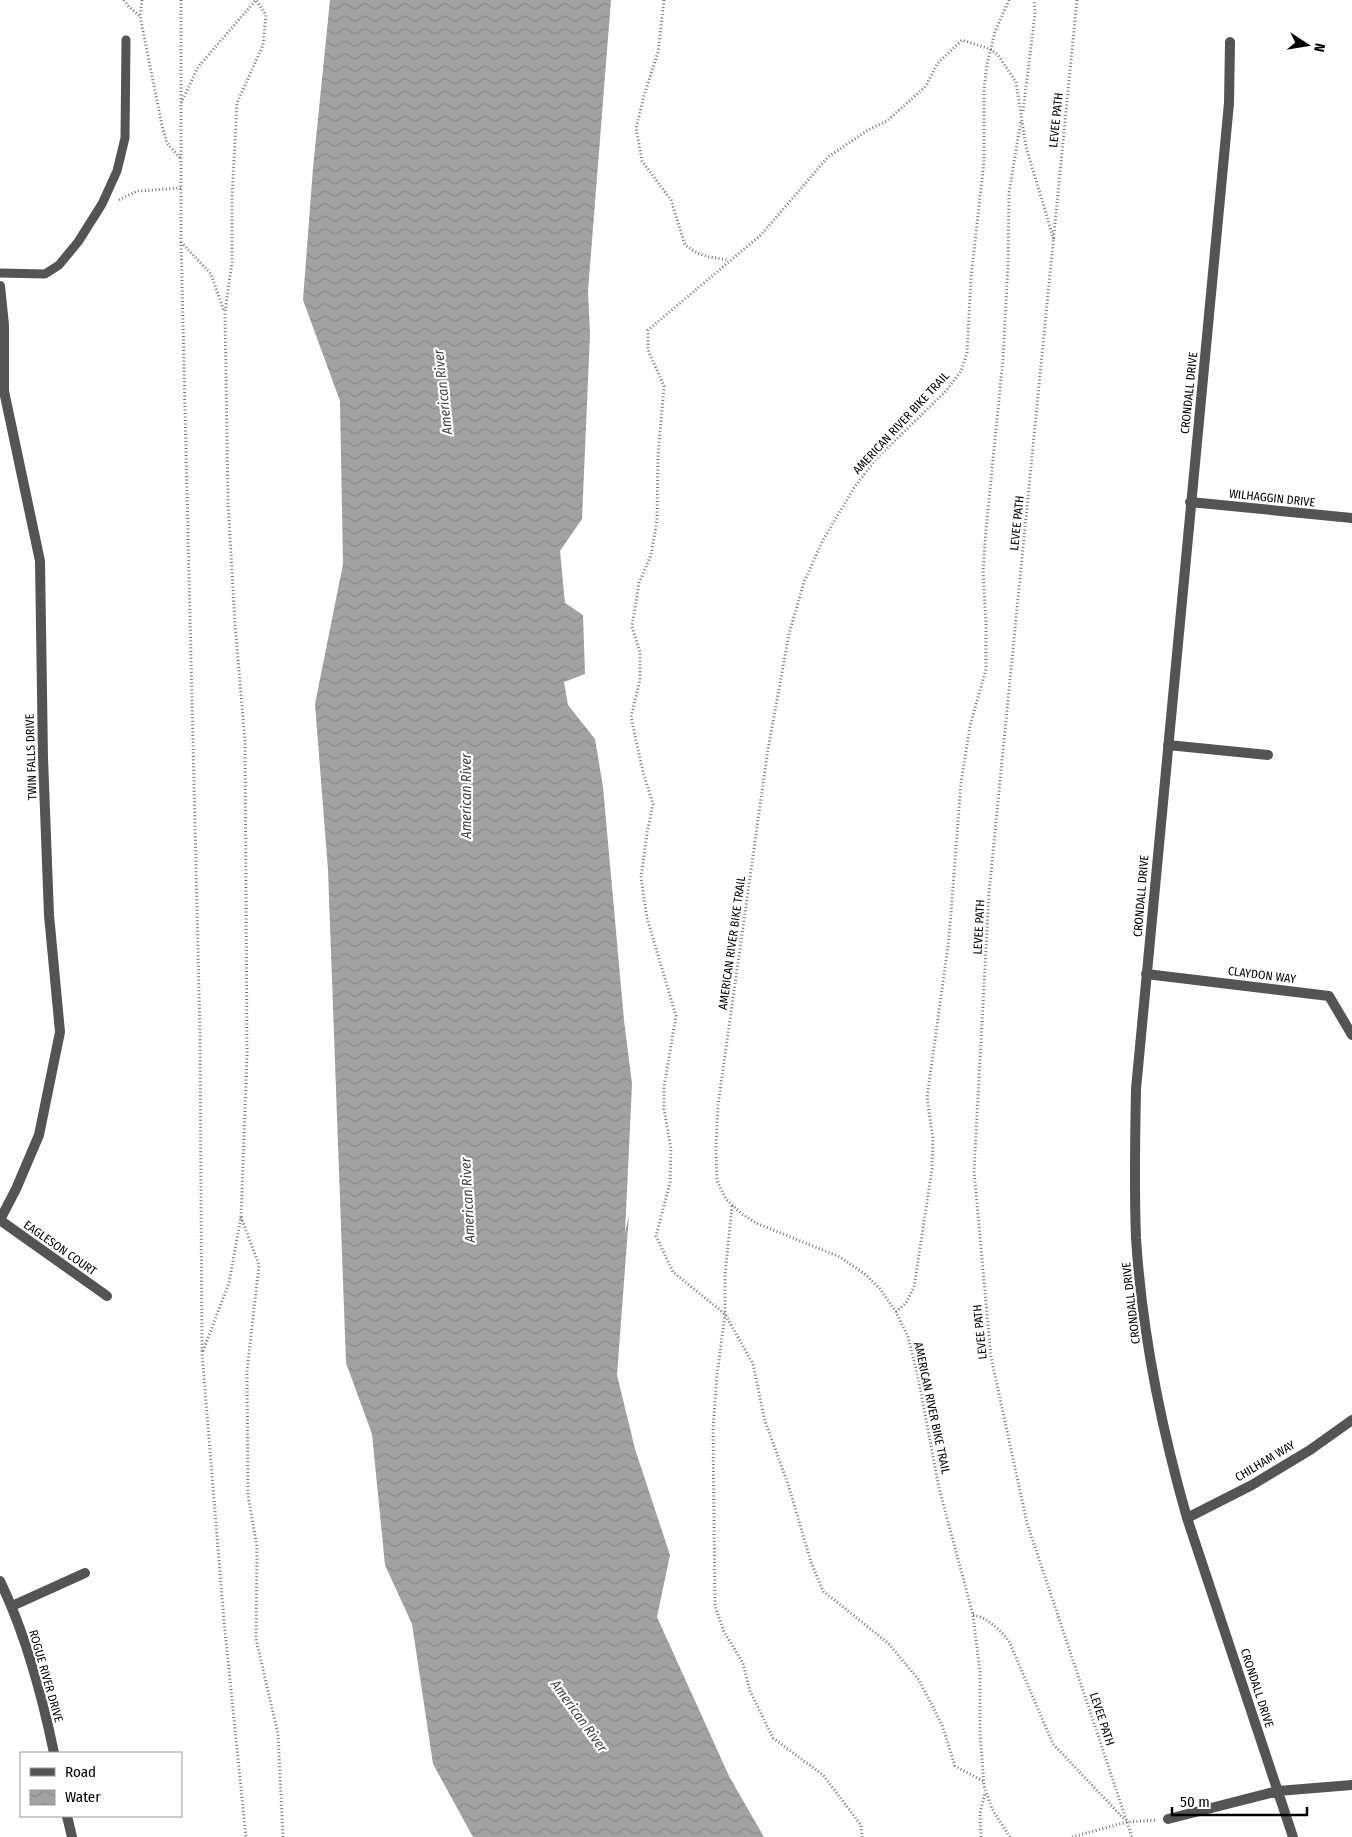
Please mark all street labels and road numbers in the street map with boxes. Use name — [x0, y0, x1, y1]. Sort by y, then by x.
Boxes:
street label: LEVEE PATH — [1046, 92, 1066, 148]
street label: CRONDALL DRIVE — [1178, 351, 1200, 435]
street label: AMERICAN RIVER BIKE TRAIL — [850, 368, 953, 477]
street label: WILHAGGIN DRIVE — [1228, 487, 1316, 510]
street label: LEVEE PATH — [1007, 495, 1027, 551]
street label: TWIN FALLS DRIVE — [22, 713, 40, 800]
street label: CRONDALL DRIVE — [1130, 854, 1152, 938]
street label: AMERICAN RIVER BIKE TRAIL — [716, 875, 748, 1011]
street label: LEVEE PATH — [971, 899, 987, 955]
street label: CLAYDON WAY — [1227, 964, 1297, 986]
street label: EAGLESON COURT — [21, 1218, 99, 1278]
street label: CRONDALL DRIVE — [1119, 1261, 1143, 1345]
street label: LEVEE PATH — [970, 1304, 990, 1360]
street label: AMERICAN RIVER BIKE TRAIL — [911, 1341, 953, 1476]
street label: CHILHAM WAY — [1232, 1438, 1298, 1484]
street label: ROGUE RIVER DRIVE — [26, 1628, 66, 1724]
street label: CRONDALL DRIVE — [1238, 1647, 1276, 1730]
street label: LEVEE PATH — [1087, 1691, 1117, 1747]

